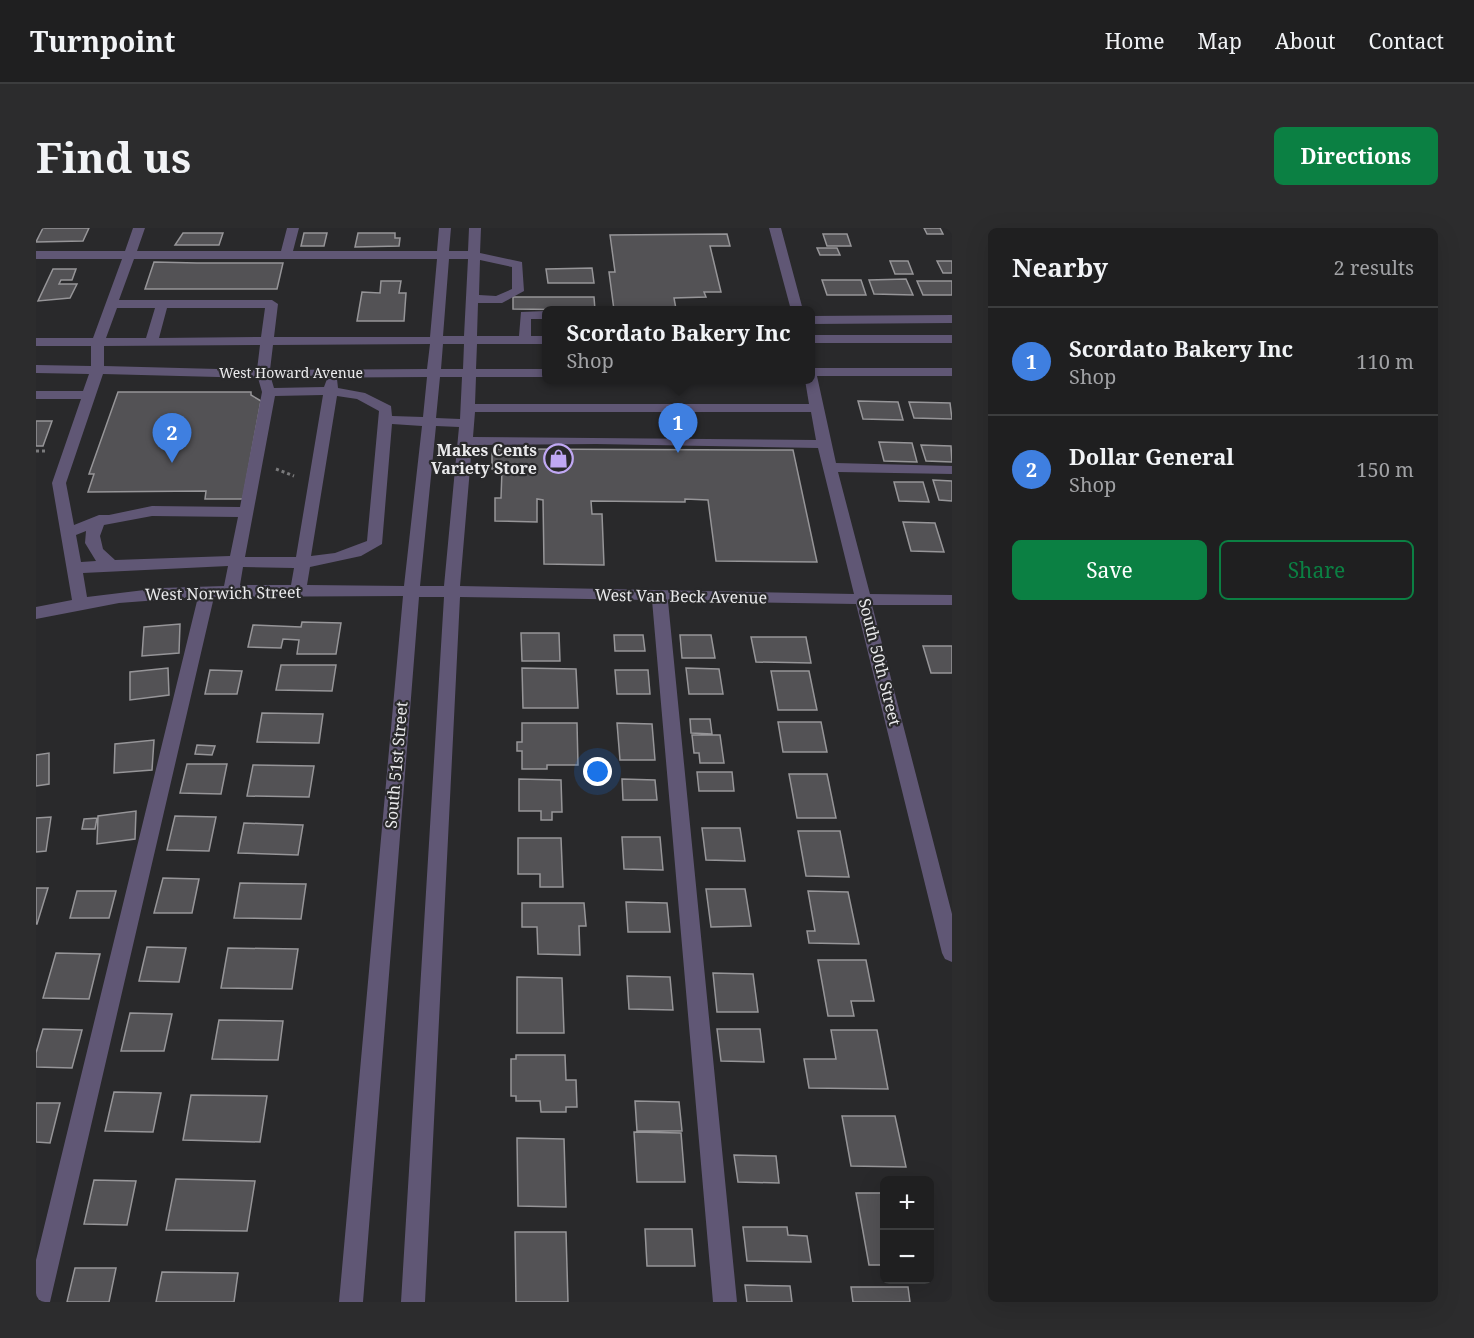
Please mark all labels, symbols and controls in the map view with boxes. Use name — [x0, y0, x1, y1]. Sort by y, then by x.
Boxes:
text: Turnpoint — [30, 22, 175, 60]
text: Home — [1105, 27, 1165, 55]
text: Map — [1198, 27, 1242, 55]
text: About — [1275, 27, 1336, 55]
text: Contact — [1369, 27, 1444, 55]
button: Directions — [1274, 127, 1438, 185]
text: Find us — [36, 128, 191, 185]
text: Nearby — [1012, 249, 1108, 285]
text: 2 results — [1334, 254, 1414, 281]
popup — [542, 306, 815, 384]
text: Scordato Bakery Inc — [566, 317, 791, 347]
text: Scordato Bakery Inc — [1069, 333, 1293, 363]
text: Shop — [566, 347, 614, 374]
text: 1 — [1026, 348, 1037, 375]
text: 110 m — [1356, 348, 1414, 375]
street label: West Howard Avenue — [219, 363, 363, 382]
text: Shop — [1069, 363, 1116, 390]
pin: 1 — [658, 404, 698, 453]
pin: 2 — [152, 414, 192, 463]
place label: Makes Cents Variety Store — [431, 439, 537, 479]
text: Dollar General — [1069, 441, 1234, 471]
shop icon: Makes Cents Variety Store — [542, 443, 574, 475]
text: 2 — [1026, 456, 1037, 483]
text: 150 m — [1356, 456, 1414, 483]
text: Shop — [1069, 471, 1116, 498]
button: Save — [1012, 540, 1207, 600]
button: Share — [1219, 540, 1414, 600]
street label: West Norwich Street — [145, 581, 302, 605]
street label: West Van Beck Avenue — [595, 583, 767, 609]
street label: South 50th Street — [854, 596, 907, 728]
street label: South 51st Street — [379, 700, 413, 830]
your location — [583, 757, 612, 786]
map controls — [880, 1176, 934, 1284]
button: + — [880, 1176, 934, 1230]
button: − — [880, 1230, 934, 1284]

